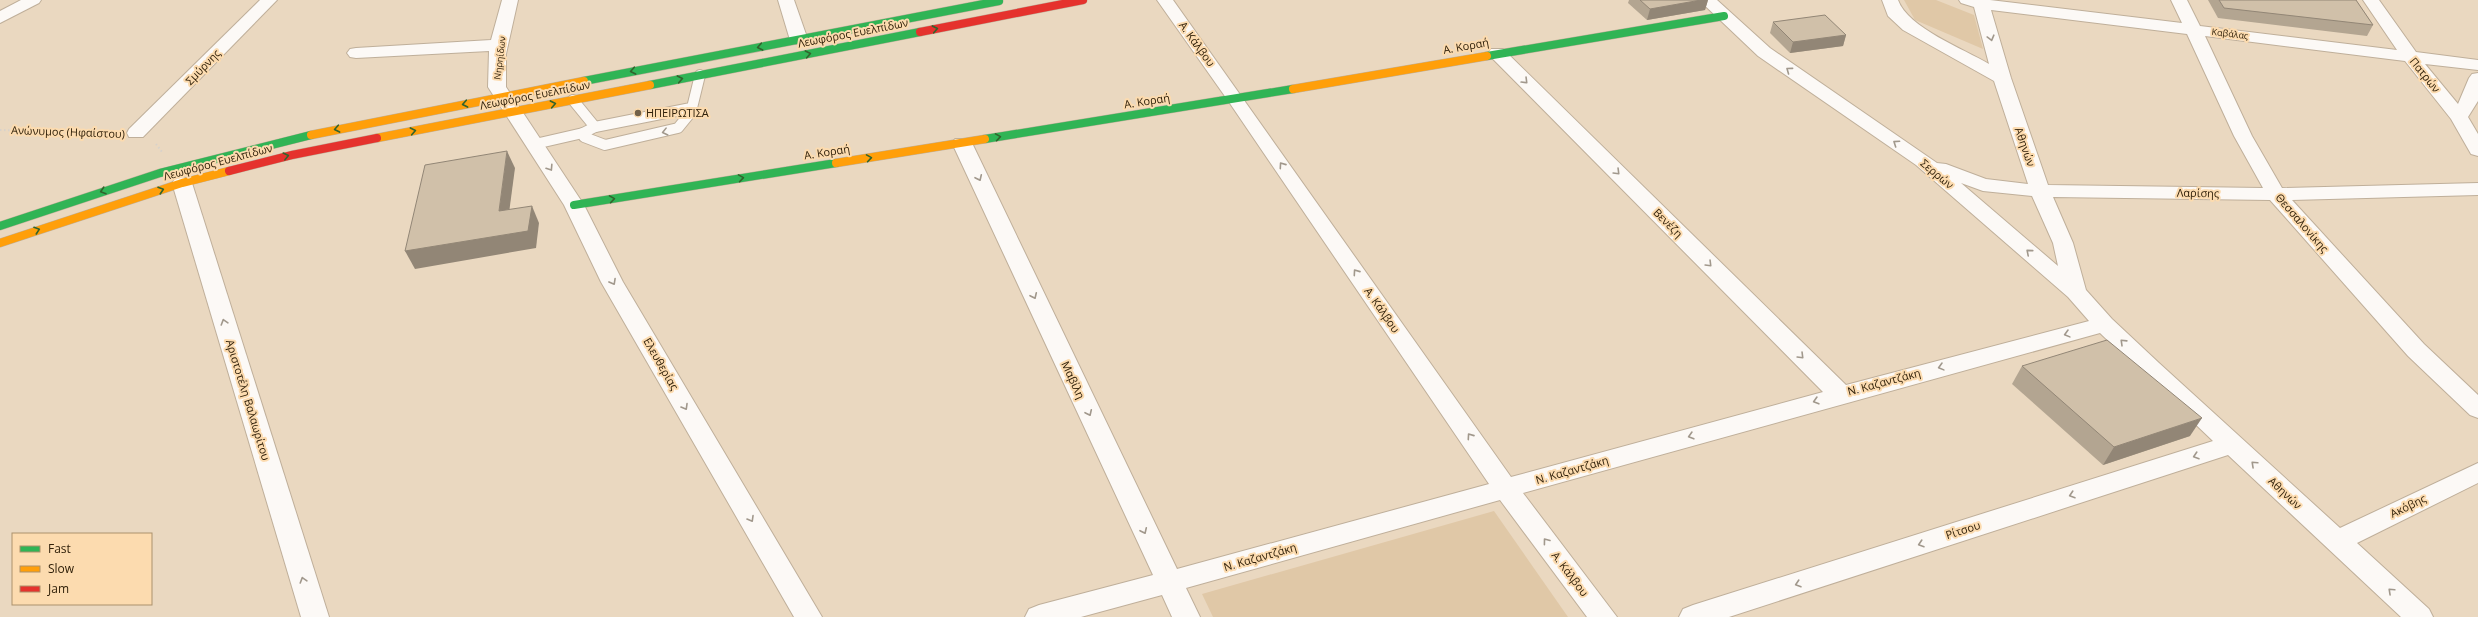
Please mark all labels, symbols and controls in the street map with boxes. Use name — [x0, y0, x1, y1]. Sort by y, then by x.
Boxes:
street label: Λεωφόρος Ευελπίδων — [796, 14, 909, 51]
street label: A. Κάλβου — [1176, 18, 1219, 69]
one-way arrow — [932, 25, 938, 34]
street label: Καβάλας — [2211, 25, 2250, 42]
street label: Α. Κοραή — [1442, 34, 1490, 57]
one-way arrow — [1986, 34, 1994, 41]
street label: Νηρηίδων — [490, 35, 509, 80]
one-way arrow — [757, 42, 763, 51]
street label: Σμύρνης — [182, 45, 223, 88]
one-way arrow — [805, 50, 811, 59]
street label: Πατρών — [2407, 54, 2444, 95]
one-way arrow — [629, 67, 636, 75]
one-way arrow — [1786, 67, 1793, 75]
street label: Λεωφόρος Ευελπίδων — [478, 76, 591, 113]
one-way arrow — [677, 76, 683, 84]
one-way arrow — [1520, 76, 1528, 84]
street label: Α. Κοραή — [1123, 89, 1171, 112]
one-way arrow — [461, 99, 468, 107]
one-way arrow — [549, 101, 556, 109]
place label: ΗΠΕΙΡΩΤΙΣΑ — [646, 105, 709, 120]
marker: ΗΠΕΙΡΩΤΙΣΑ — [633, 108, 643, 118]
street label: Ανώνυμος (Ηφαίστου) — [11, 122, 125, 141]
one-way arrow — [334, 124, 340, 133]
street label: Αθηνών — [2012, 125, 2039, 169]
one-way arrow — [410, 127, 417, 136]
one-way arrow — [662, 128, 668, 136]
one-way arrow — [994, 133, 1001, 142]
street label: Λεωφόρος Ευελπίδων — [162, 140, 274, 183]
street label: Α. Κοραή — [803, 140, 851, 163]
one-way arrow — [1893, 140, 1900, 148]
one-way arrow — [282, 152, 289, 161]
one-way arrow — [866, 154, 872, 162]
street label: Σερρών — [1917, 155, 1957, 192]
one-way arrow — [1280, 162, 1287, 169]
one-way arrow — [546, 164, 553, 171]
one-way arrow — [1612, 167, 1620, 175]
one-way arrow — [738, 174, 744, 183]
one-way arrow — [974, 174, 982, 181]
street label: Λαρίσης — [2177, 185, 2219, 200]
one-way arrow — [100, 186, 107, 195]
one-way arrow — [157, 186, 164, 195]
street label: Θεσσαλονίκης — [2272, 190, 2332, 256]
one-way arrow — [609, 195, 616, 204]
street label: Βενέζη — [1650, 205, 1686, 241]
one-way arrow — [33, 227, 40, 235]
one-way arrow — [2027, 250, 2034, 257]
one-way arrow — [1704, 259, 1712, 267]
one-way arrow — [1354, 269, 1361, 276]
one-way arrow — [608, 278, 615, 285]
street label: A. Κάλβου — [1361, 284, 1404, 336]
one-way arrow — [1029, 291, 1037, 299]
one-way arrow — [220, 318, 229, 325]
one-way arrow — [2064, 329, 2071, 338]
street label: Ελευθερίας — [640, 335, 682, 393]
street label: Αριστοτέλη Βαλαωρίτου — [223, 338, 274, 462]
one-way arrow — [2120, 339, 2128, 347]
one-way arrow — [1796, 351, 1804, 359]
street label: Μαβίλη — [1058, 359, 1089, 401]
one-way arrow — [1938, 362, 1945, 371]
street label: Ν. Καζαντζάκη — [1846, 365, 1922, 398]
one-way arrow — [1812, 396, 1819, 405]
one-way arrow — [681, 403, 688, 410]
one-way arrow — [1084, 409, 1092, 417]
one-way arrow — [1687, 431, 1694, 440]
one-way arrow — [1467, 433, 1475, 440]
one-way arrow — [2192, 451, 2199, 460]
street label: Ν. Καζαντζάκη — [1534, 452, 1610, 487]
one-way arrow — [2252, 462, 2259, 469]
street label: Αθηνών — [2265, 473, 2305, 512]
street label: Ακόβης — [2387, 490, 2428, 521]
one-way arrow — [2069, 491, 2076, 499]
one-way arrow — [746, 515, 753, 522]
street label: Ρίτσου — [1944, 517, 1982, 542]
one-way arrow — [1139, 527, 1147, 534]
legend — [12, 533, 152, 605]
street label: Ν. Καζαντζάκη — [1222, 539, 1298, 574]
one-way arrow — [1544, 539, 1551, 546]
one-way arrow — [1918, 539, 1925, 548]
text: Fast — [48, 540, 71, 557]
street label: A. Κάλβου — [1549, 548, 1592, 599]
text: Slow — [48, 560, 75, 577]
one-way arrow — [299, 576, 308, 583]
one-way arrow — [1794, 579, 1801, 587]
text: Jam — [47, 580, 69, 597]
one-way arrow — [2388, 588, 2396, 595]

